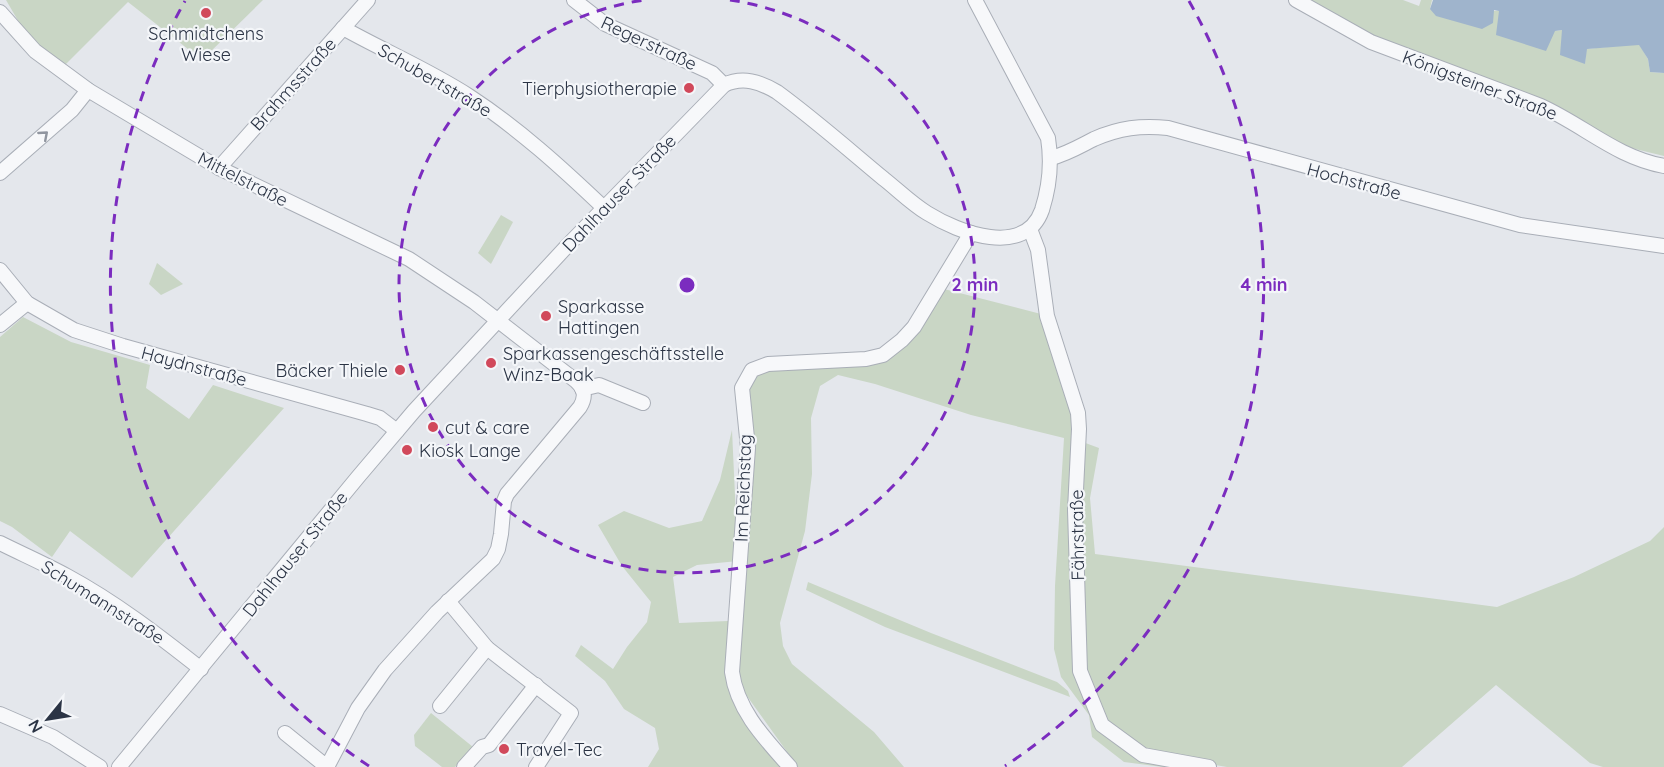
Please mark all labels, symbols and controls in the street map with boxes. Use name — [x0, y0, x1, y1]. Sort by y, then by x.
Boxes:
marker: Schmidtchens Wiese — [199, 6, 213, 20]
street label: Regerstraße — [597, 11, 701, 75]
place label: Schmidtchens Wiese — [148, 22, 264, 66]
street label: Brahmsstraße — [245, 33, 341, 135]
street label: Schubertstraße — [374, 38, 496, 122]
street label: Königsteiner Straße — [1399, 45, 1561, 125]
place label: Tierphysiotherapie — [522, 77, 677, 100]
marker: Tierphysiotherapie — [682, 81, 696, 95]
street label: Dahlhauser Straße — [557, 129, 681, 257]
one-way arrow — [37, 131, 48, 142]
street label: Mittelstraße — [194, 146, 292, 212]
street label: Hochstraße — [1304, 157, 1404, 205]
text: 2 min — [952, 273, 998, 296]
text: 4 min — [1240, 273, 1288, 296]
centre of rings — [677, 275, 697, 295]
place label: Sparkasse Hattingen — [558, 295, 644, 339]
marker: Sparkasse Hattingen — [539, 309, 553, 323]
street label: Haydnstraße — [139, 341, 249, 391]
place label: Sparkassengeschäftsstelle Winz-Baak — [503, 342, 724, 386]
marker: Sparkassengeschäftsstelle Winz-Baak — [484, 356, 498, 370]
place label: Bäcker Thiele — [276, 359, 388, 382]
marker: Bäcker Thiele — [393, 363, 407, 377]
place label: cut & care — [445, 416, 530, 439]
marker: cut & care — [426, 420, 440, 434]
street label: Im Reichstag — [730, 434, 756, 542]
place label: Kiosk Lange — [419, 439, 521, 462]
marker: Kiosk Lange — [400, 443, 414, 457]
street label: Dahlhauser Straße — [237, 487, 353, 621]
street label: Fährstraße — [1065, 489, 1089, 581]
street label: Schumannstraße — [37, 555, 169, 649]
north arrow — [18, 689, 78, 749]
text: N — [23, 716, 47, 737]
place label: Travel-Tec — [516, 738, 602, 761]
marker: Travel-Tec — [497, 742, 511, 756]

